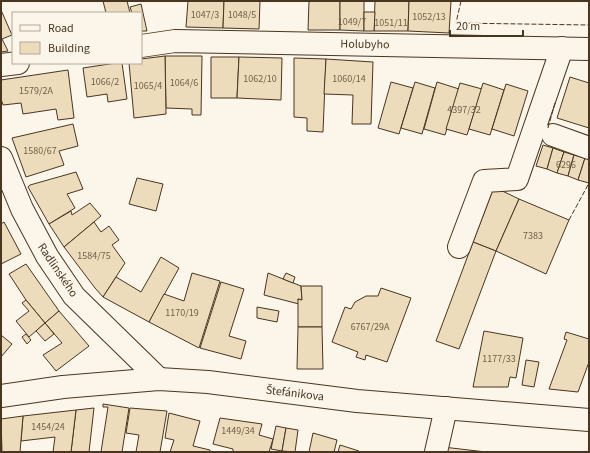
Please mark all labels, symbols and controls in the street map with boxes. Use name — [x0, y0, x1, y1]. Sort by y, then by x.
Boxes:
house number: 1047/3 — [191, 8, 219, 22]
house number: 1048/5 — [228, 8, 256, 22]
house number: 1052/13 — [412, 10, 446, 24]
legend — [12, 12, 142, 64]
scale bar — [450, 12, 523, 38]
house number: 1049/7 — [338, 15, 366, 29]
house number: 1051/11 — [374, 16, 408, 30]
text: 20 m — [456, 18, 480, 35]
text: Road — [48, 20, 74, 37]
street label: Holubyho — [340, 36, 390, 53]
text: Building — [48, 40, 90, 57]
house number: 1062/10 — [243, 72, 277, 86]
house number: 1060/14 — [332, 72, 366, 86]
house number: 1066/2 — [91, 75, 119, 89]
house number: 1064/6 — [170, 76, 198, 90]
house number: 1065/4 — [134, 79, 162, 93]
house number: 1579/2A — [19, 84, 53, 98]
house number: 4397/32 — [447, 103, 481, 117]
house number: 1580/67 — [23, 144, 57, 158]
house number: 6296 — [556, 158, 576, 172]
house number: 7383 — [523, 229, 543, 243]
street label: Radlinského — [33, 240, 82, 301]
house number: 1584/75 — [77, 249, 111, 263]
house number: 1170/19 — [165, 306, 199, 320]
house number: 6767/29A — [351, 320, 390, 334]
house number: 1177/33 — [482, 352, 516, 366]
street label: Štefánikova — [265, 382, 325, 405]
house number: 1454/24 — [31, 420, 65, 434]
house number: 1449/34 — [221, 424, 255, 438]

